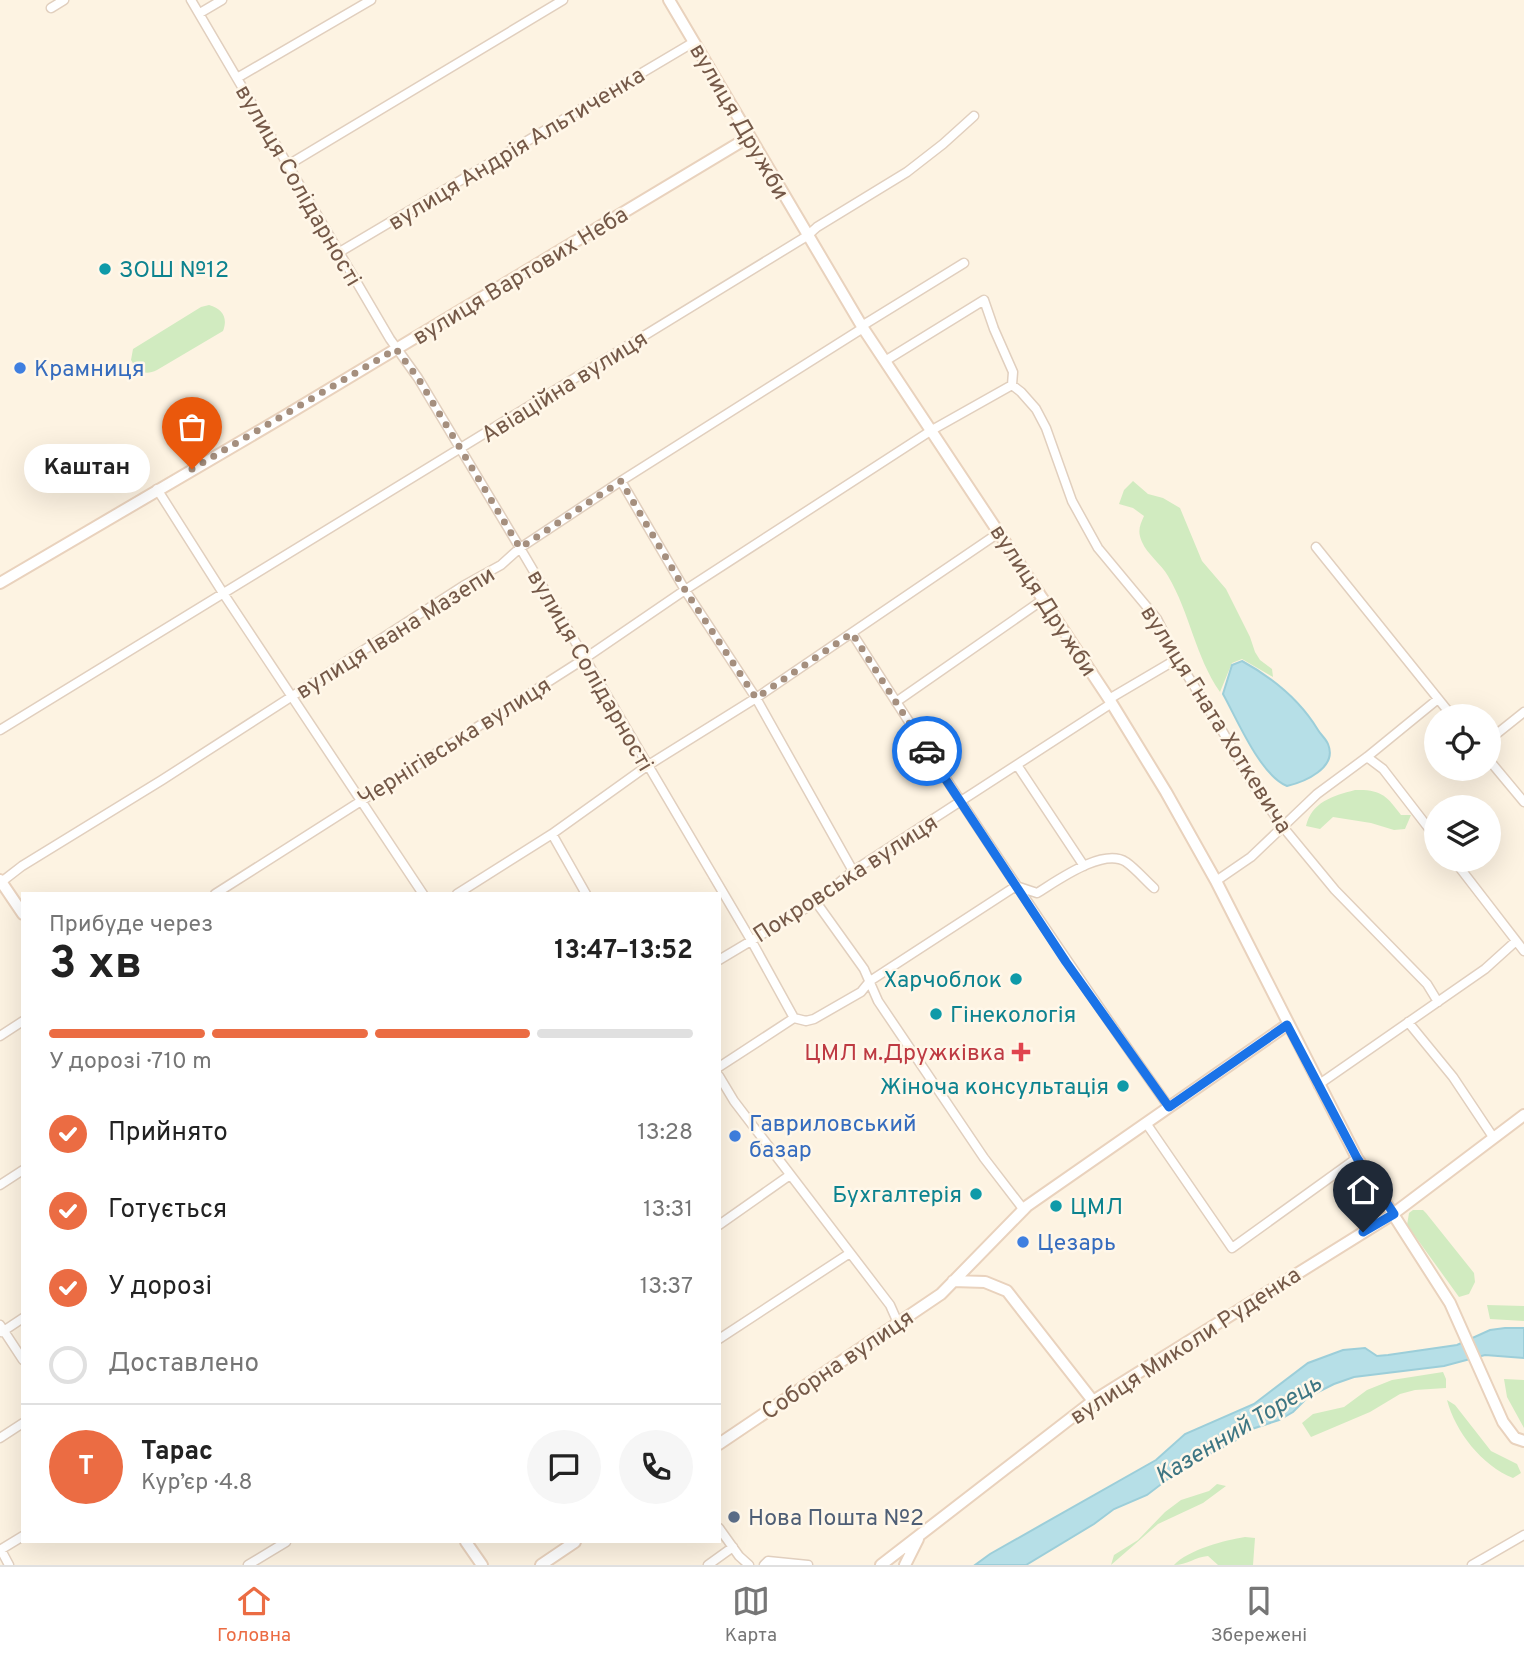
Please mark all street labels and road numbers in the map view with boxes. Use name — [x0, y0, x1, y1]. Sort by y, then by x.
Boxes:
street label: вулиця Дружби — [681, 39, 794, 206]
street label: вулиця Андрія Альтиченка — [384, 62, 651, 238]
street label: вулиця Солідарності — [227, 80, 366, 292]
street label: вулиця Вартових Неба — [408, 201, 634, 353]
street label: Авіаційна вулиця — [477, 325, 654, 451]
street label: вулиця Дружби — [982, 520, 1102, 683]
street label: вулиця Івана Мазепи — [291, 561, 501, 707]
street label: вулиця Солідарності — [519, 565, 658, 777]
street label: вулиця Гната Хоткевича — [1133, 601, 1297, 840]
street label: Чернігівська вулиця — [353, 672, 557, 814]
street label: Покровська вулиця — [749, 810, 944, 951]
street label: вулиця Миколи Руденка — [1065, 1262, 1307, 1433]
street label: Соборна вулиця — [757, 1304, 920, 1428]

